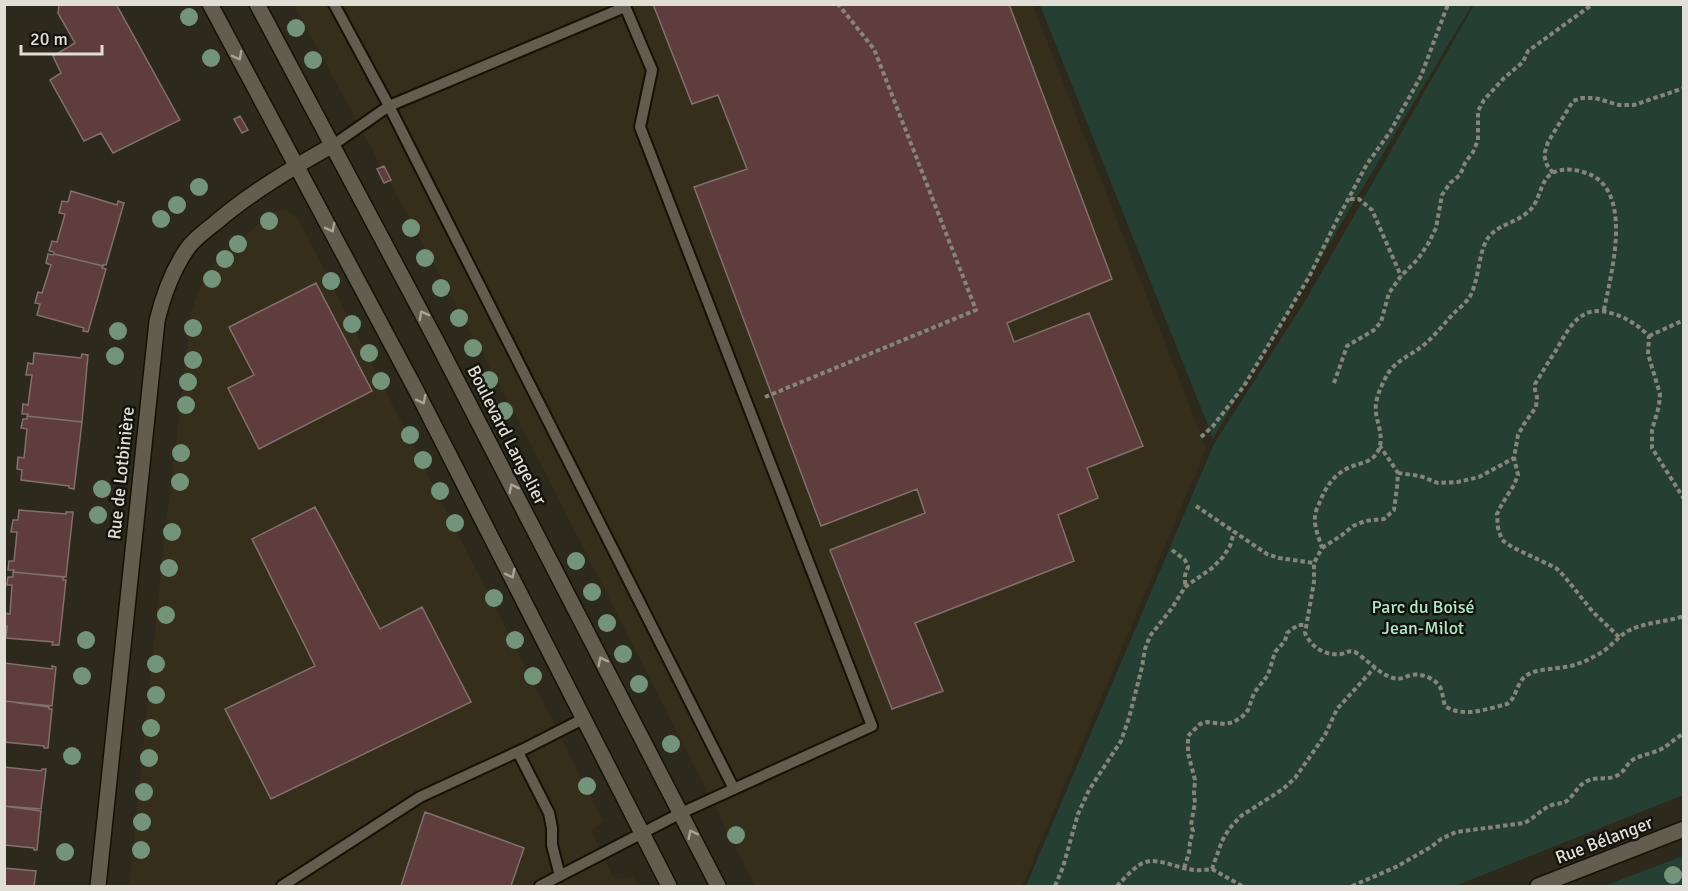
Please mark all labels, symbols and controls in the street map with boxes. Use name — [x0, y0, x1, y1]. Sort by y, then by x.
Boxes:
scale bar — [21, 18, 102, 56]
text: 20 m — [30, 28, 68, 50]
one-way arrow — [231, 50, 242, 60]
one-way arrow — [324, 221, 335, 232]
one-way arrow — [419, 310, 430, 321]
street label: Boulevard Langelier — [462, 362, 552, 509]
one-way arrow — [414, 394, 426, 405]
street label: Rue de Lotbinière — [103, 405, 139, 541]
one-way arrow — [509, 483, 520, 494]
one-way arrow — [503, 567, 515, 578]
park label: Parc du Boisé Jean-Milot — [1371, 596, 1475, 639]
one-way arrow — [598, 657, 609, 667]
street label: Rue Bélanger — [1552, 811, 1656, 869]
one-way arrow — [687, 830, 699, 841]

